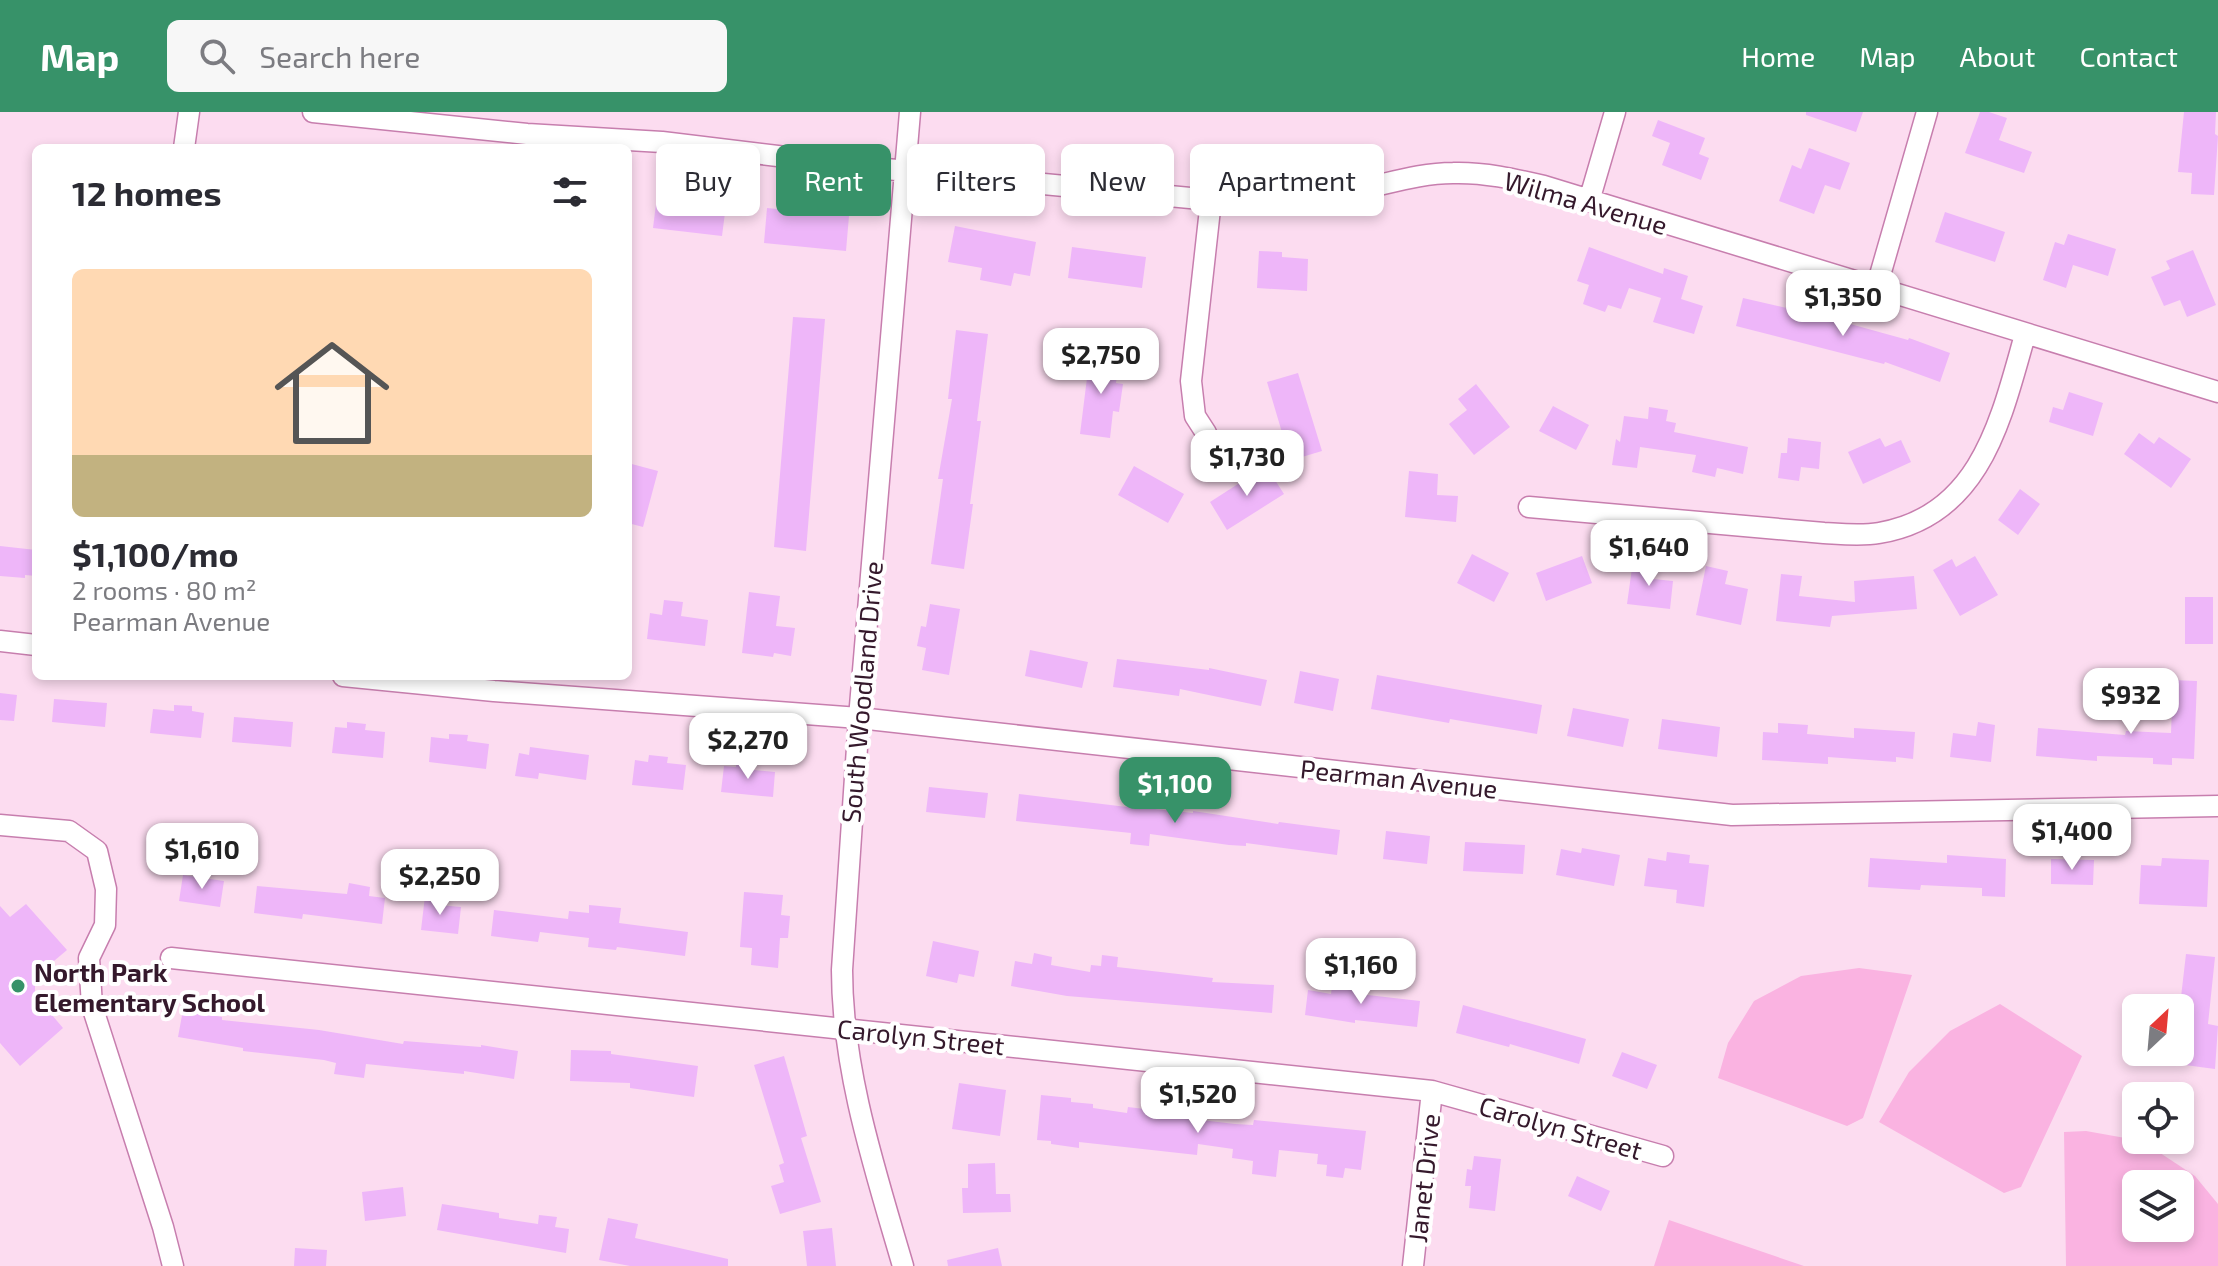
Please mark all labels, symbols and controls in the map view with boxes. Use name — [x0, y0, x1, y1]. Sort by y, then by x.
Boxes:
search box — [167, 20, 727, 92]
text: Map — [40, 33, 119, 79]
icon: search — [195, 34, 239, 78]
text: Search here — [259, 38, 420, 74]
text: Home — [1741, 39, 1815, 73]
text: Map — [1859, 39, 1916, 73]
text: About — [1960, 39, 2035, 73]
text: Contact — [2079, 39, 2178, 73]
chip: Buy — [656, 144, 760, 216]
chip: Rent — [776, 144, 891, 216]
chip: Filters — [907, 144, 1045, 216]
chip: New — [1061, 144, 1174, 216]
chip: Apartment — [1190, 144, 1384, 216]
street label: Wilma Avenue — [1501, 164, 1671, 240]
icon: filters — [548, 170, 592, 214]
text: 12 homes — [72, 172, 221, 213]
pin: $1,350 — [1778, 270, 1908, 338]
text: $1,350 — [1804, 280, 1882, 311]
icon: home — [260, 321, 404, 465]
pin: $2,750 — [1036, 328, 1166, 396]
text: $2,750 — [1061, 338, 1141, 369]
pin: $1,730 — [1182, 430, 1312, 498]
text: $1,730 — [1209, 440, 1285, 471]
pin: $1,640 — [1584, 520, 1714, 588]
text: $1,640 — [1609, 530, 1689, 561]
text: $1,100/mo — [72, 533, 238, 574]
street label: South Woodland Drive — [834, 560, 888, 824]
text: 2 rooms · 80 m² — [72, 574, 257, 605]
text: Pearman Avenue — [72, 605, 270, 636]
pin: $932 — [2084, 668, 2178, 736]
text: $932 — [2101, 678, 2161, 709]
pin: $2,270 — [683, 713, 813, 781]
text: $2,270 — [707, 723, 789, 754]
street label: Pearman Avenue — [1299, 752, 1499, 804]
pin: $1,100 — [1110, 757, 1240, 825]
text: $1,100 — [1137, 767, 1213, 798]
pin: $1,400 — [2007, 804, 2137, 872]
text: $1,400 — [2031, 814, 2113, 845]
pin: $1,610 — [137, 823, 267, 891]
text: $1,610 — [164, 833, 240, 864]
pin: $2,250 — [375, 849, 505, 917]
text: $2,250 — [399, 859, 481, 890]
pin: $1,160 — [1296, 938, 1426, 1006]
text: $1,160 — [1324, 948, 1398, 979]
place label: North Park Elementary School — [34, 956, 266, 1018]
marker: North Park Elementary School — [9, 977, 27, 995]
north arrow — [2122, 994, 2194, 1066]
map controls — [2122, 994, 2194, 1242]
street label: Carolyn Street — [836, 1012, 1006, 1060]
pin: $1,520 — [1133, 1067, 1263, 1135]
text: $1,520 — [1159, 1077, 1237, 1108]
button: locate — [2122, 1082, 2194, 1154]
street label: Carolyn Street — [1476, 1089, 1646, 1165]
street label: Janet Drive — [1401, 1112, 1445, 1244]
button: layers — [2122, 1170, 2194, 1242]

